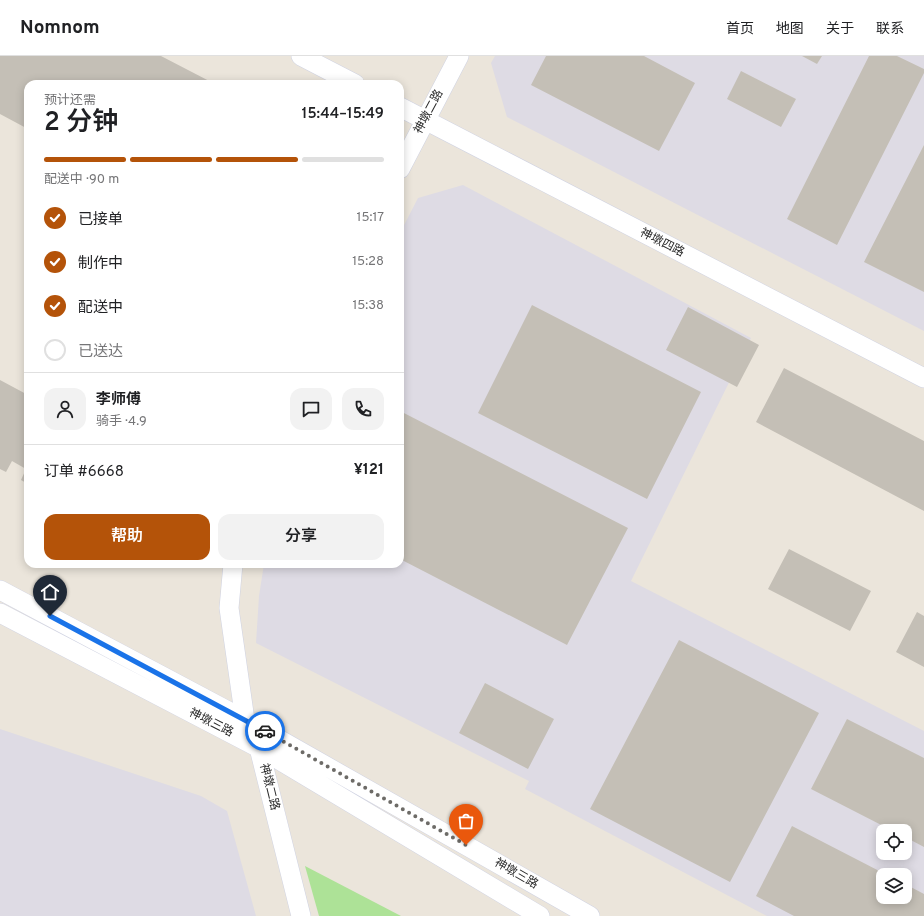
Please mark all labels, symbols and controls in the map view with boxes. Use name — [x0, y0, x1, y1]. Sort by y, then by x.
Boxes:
text: Nomnom — [20, 16, 100, 40]
text: 首页 — [726, 21, 754, 38]
text: 地图 — [776, 21, 804, 38]
text: 关于 — [826, 21, 854, 38]
text: 联系 — [876, 21, 904, 38]
street label: 神墩二路 — [411, 87, 447, 137]
text: 预计还需 — [44, 93, 96, 109]
text: 15:44–15:49 — [302, 105, 384, 124]
text: 2 分钟 — [44, 107, 118, 140]
text: 配送中 · 90 m — [44, 172, 119, 188]
icon: check — [44, 207, 66, 229]
text: 15:17 — [357, 210, 384, 226]
text: 已接单 — [78, 211, 123, 230]
street label: 神墩四路 — [637, 225, 687, 261]
icon: check — [44, 251, 66, 273]
text: 15:28 — [352, 254, 384, 270]
text: 制作中 — [78, 255, 123, 274]
icon: check — [44, 295, 66, 317]
text: 15:38 — [352, 298, 384, 314]
text: 配送中 — [78, 299, 123, 318]
text: 已送达 — [78, 343, 123, 362]
button: person — [44, 388, 86, 430]
button: chat — [290, 388, 332, 430]
button: phone — [342, 388, 384, 430]
text: 李师傅 — [96, 391, 141, 410]
text: 骑手 · 4.9 — [96, 414, 147, 430]
text: ¥121 — [354, 461, 384, 480]
text: 订单 #6668 — [44, 463, 124, 482]
button: 帮助 — [44, 514, 210, 560]
button: 分享 — [218, 514, 384, 560]
pin — [33, 575, 67, 616]
icon: home — [39, 581, 61, 603]
street label: 神墩三路 — [186, 705, 236, 741]
courier — [245, 711, 285, 751]
icon: car — [254, 720, 276, 742]
street label: 神墩二路 — [255, 762, 283, 812]
pin — [449, 804, 483, 845]
icon: bag — [455, 810, 477, 832]
map controls — [876, 824, 912, 904]
button: locate — [876, 824, 912, 860]
street label: 神墩三路 — [491, 855, 541, 893]
button: layers — [876, 868, 912, 904]

